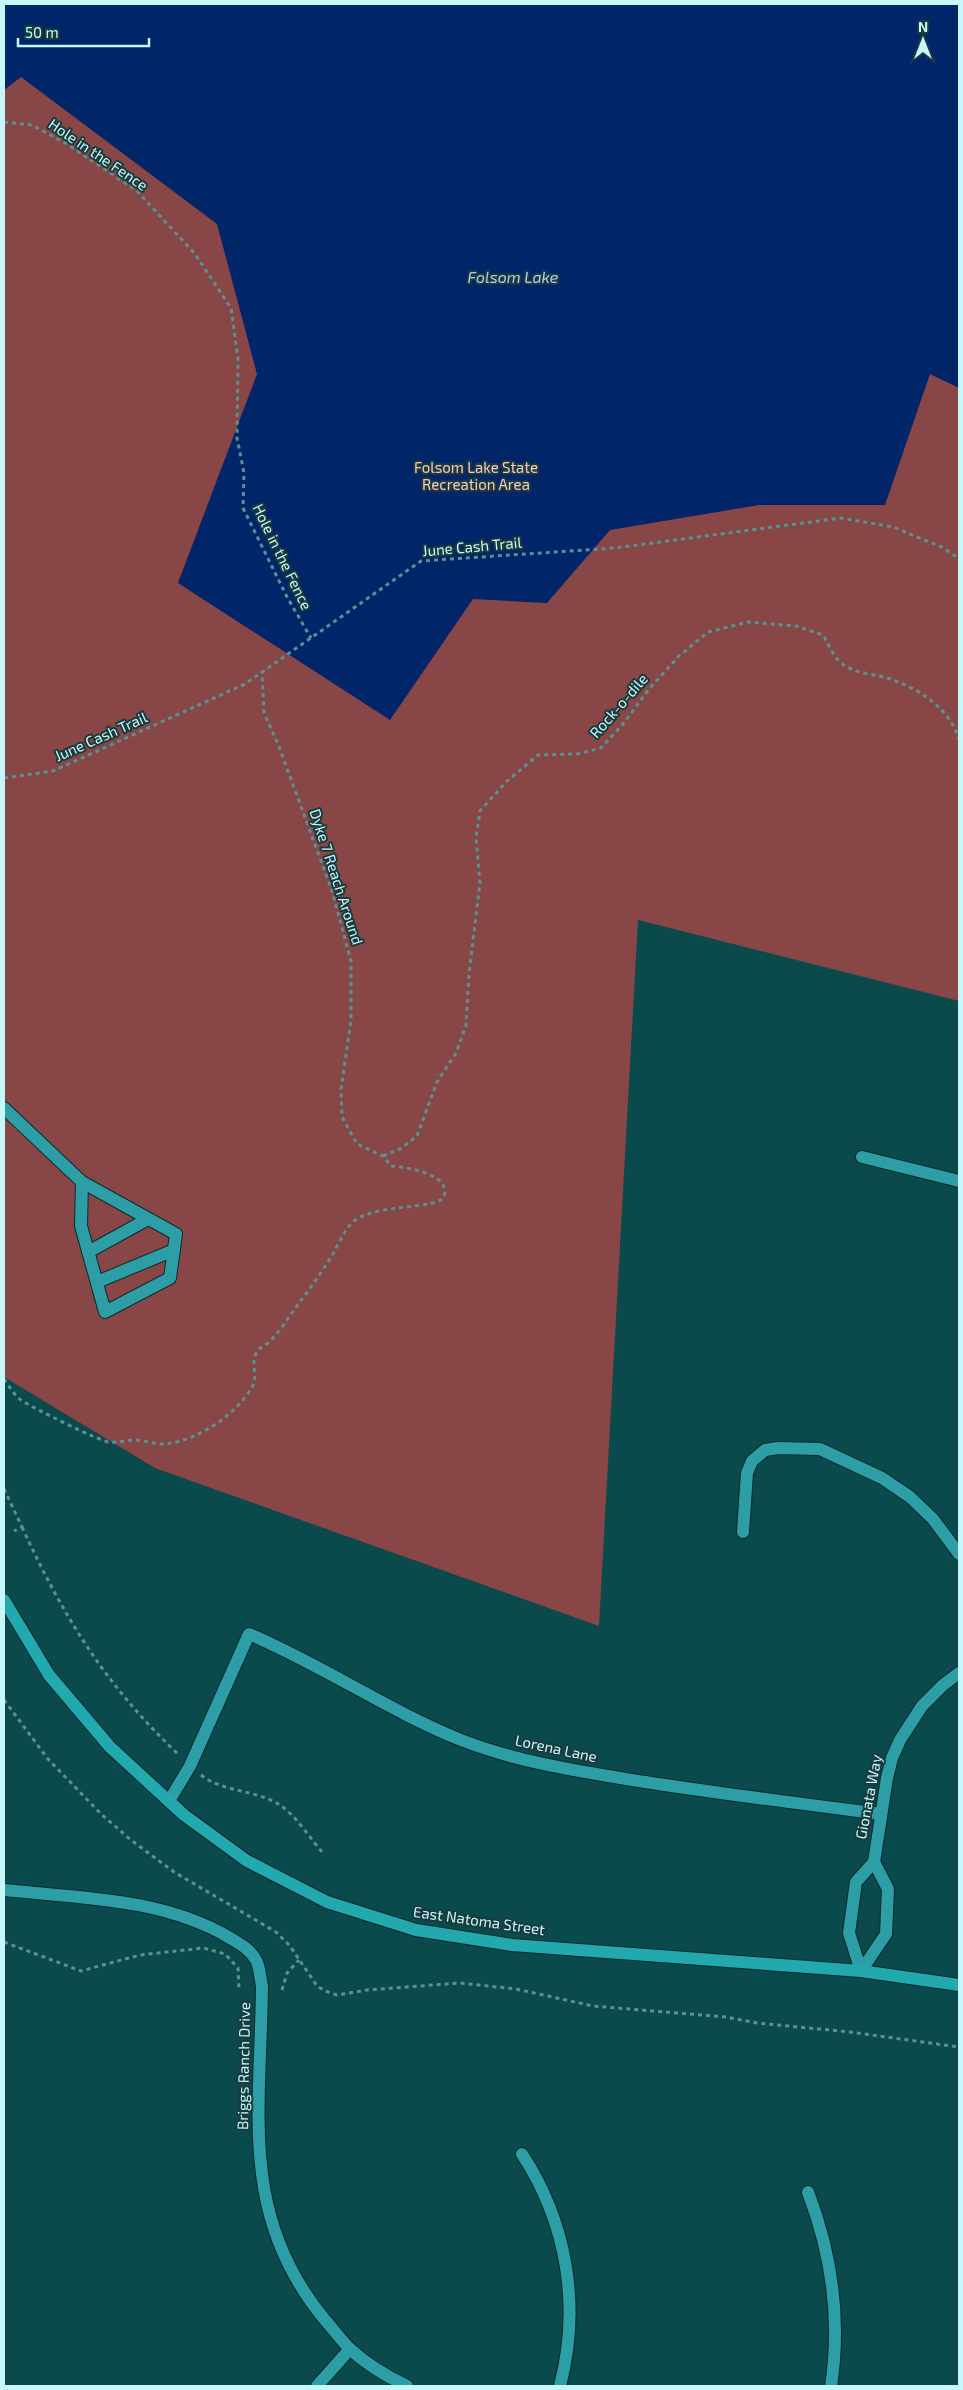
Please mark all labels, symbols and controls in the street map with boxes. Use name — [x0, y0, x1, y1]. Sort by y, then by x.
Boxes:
scale bar — [18, 15, 149, 47]
north arrow — [898, 15, 948, 65]
text: N — [918, 18, 928, 35]
text: 50 m — [25, 23, 59, 41]
street label: Hole in the Fence — [46, 114, 152, 194]
water label: Folsom Lake — [468, 267, 559, 286]
park label: Folsom Lake State Recreation Area — [414, 458, 538, 493]
street label: Hole in the Fence — [249, 501, 316, 612]
street label: June Cash Trail — [421, 533, 523, 559]
street label: Rock-o-dile — [585, 670, 651, 741]
street label: June Cash Trail — [51, 707, 150, 765]
street label: Dyke 7 Reach Around — [306, 806, 367, 947]
street label: Lorena Lane — [514, 1731, 599, 1765]
street label: Gionata Way — [851, 1753, 885, 1841]
street label: East Natoma Street — [412, 1902, 546, 1938]
street label: Briggs Ranch Drive — [233, 2002, 253, 2130]

